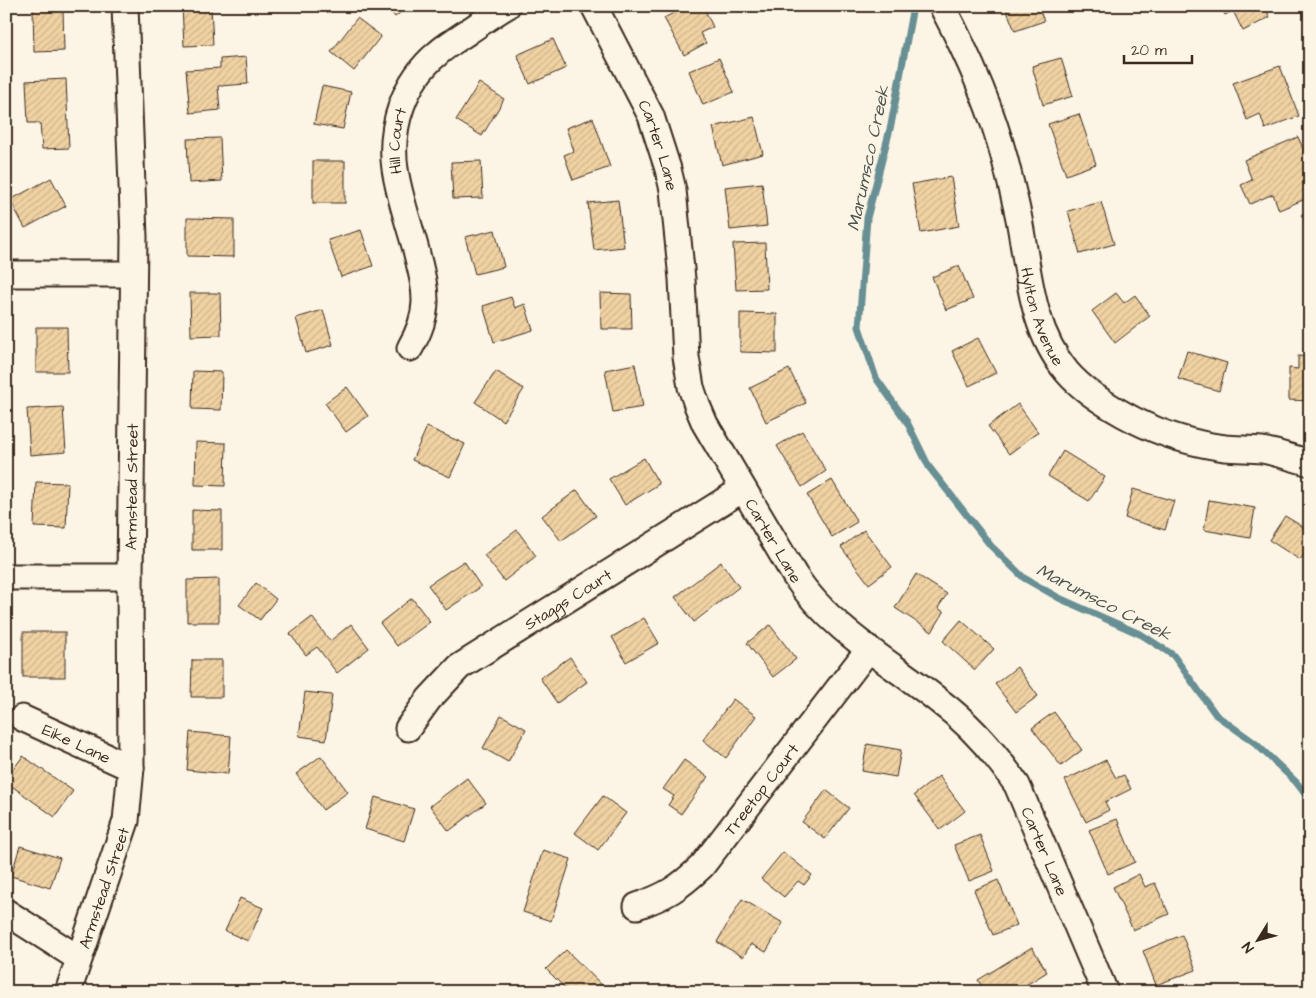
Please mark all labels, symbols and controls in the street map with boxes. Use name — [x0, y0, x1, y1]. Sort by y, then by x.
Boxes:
scale bar — [1124, 32, 1191, 64]
text: 20 m — [1131, 40, 1167, 61]
water label: Marumsco Creek — [841, 82, 896, 233]
street label: Carter Lane — [632, 96, 683, 193]
street label: Hill Court — [384, 104, 412, 176]
street label: Hylton Avenue — [1015, 266, 1069, 371]
street label: Armstead Street — [120, 423, 144, 550]
street label: Carter Lane — [740, 495, 807, 588]
water label: Marumsco Creek — [1032, 558, 1176, 648]
street label: Staggs Court — [520, 564, 617, 635]
street label: Eike Lane — [39, 719, 114, 769]
street label: Treetop Court — [719, 739, 805, 840]
street label: Carter Lane — [1016, 804, 1073, 900]
street label: Armstead Street — [73, 824, 135, 952]
north arrow — [1234, 916, 1284, 966]
text: N — [1238, 938, 1259, 957]

